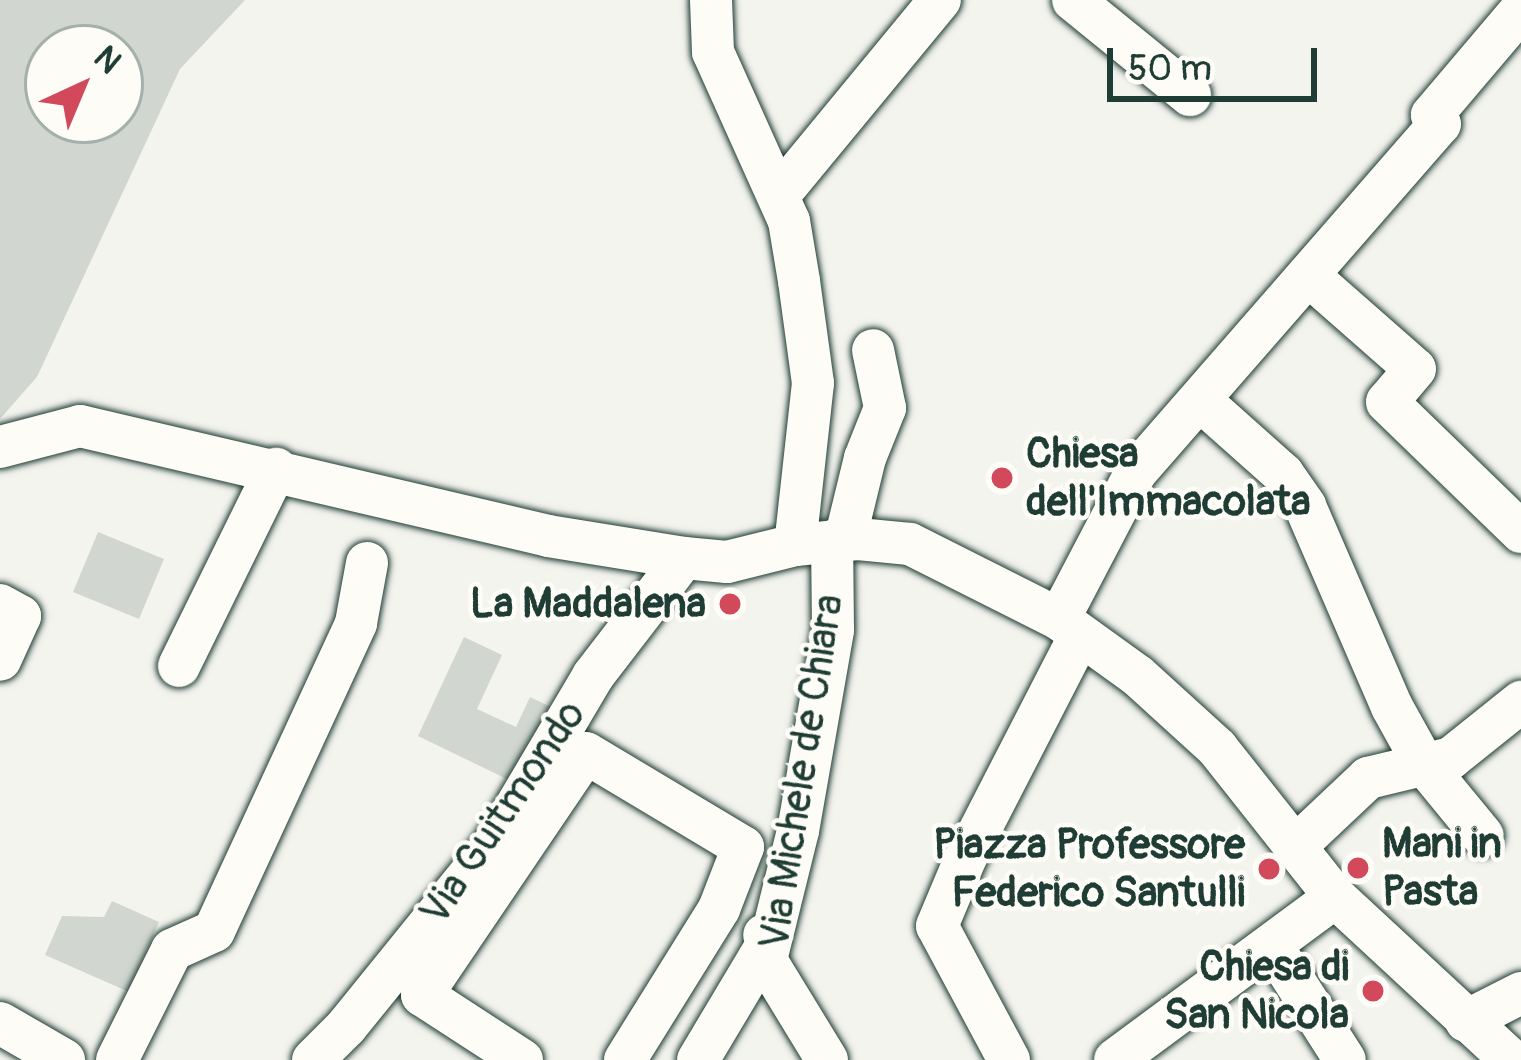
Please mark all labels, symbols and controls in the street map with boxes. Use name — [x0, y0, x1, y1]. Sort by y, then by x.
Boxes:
north arrow — [24, 24, 144, 144]
scale bar — [1113, 24, 1323, 98]
text: N — [85, 37, 130, 82]
text: 50 m — [1128, 46, 1212, 91]
place label: Chiesa dell'Immacolata — [1026, 429, 1311, 528]
marker: Chiesa dell'Immacolata — [989, 465, 1015, 491]
place label: La Maddalena — [470, 579, 706, 629]
marker: La Maddalena — [717, 591, 743, 617]
street label: Via Michele de Chiara — [749, 591, 855, 953]
street label: Via Guitmondo — [409, 691, 597, 935]
place label: Mani in Pasta — [1382, 819, 1502, 918]
place label: Piazza Professore Federico Santulli — [933, 820, 1245, 918]
marker: Mani in Pasta — [1345, 855, 1371, 881]
marker: Piazza Professore Federico Santulli — [1256, 856, 1282, 882]
place label: Chiesa di San Nicola — [1164, 942, 1349, 1040]
marker: Chiesa di San Nicola — [1360, 978, 1386, 1004]

